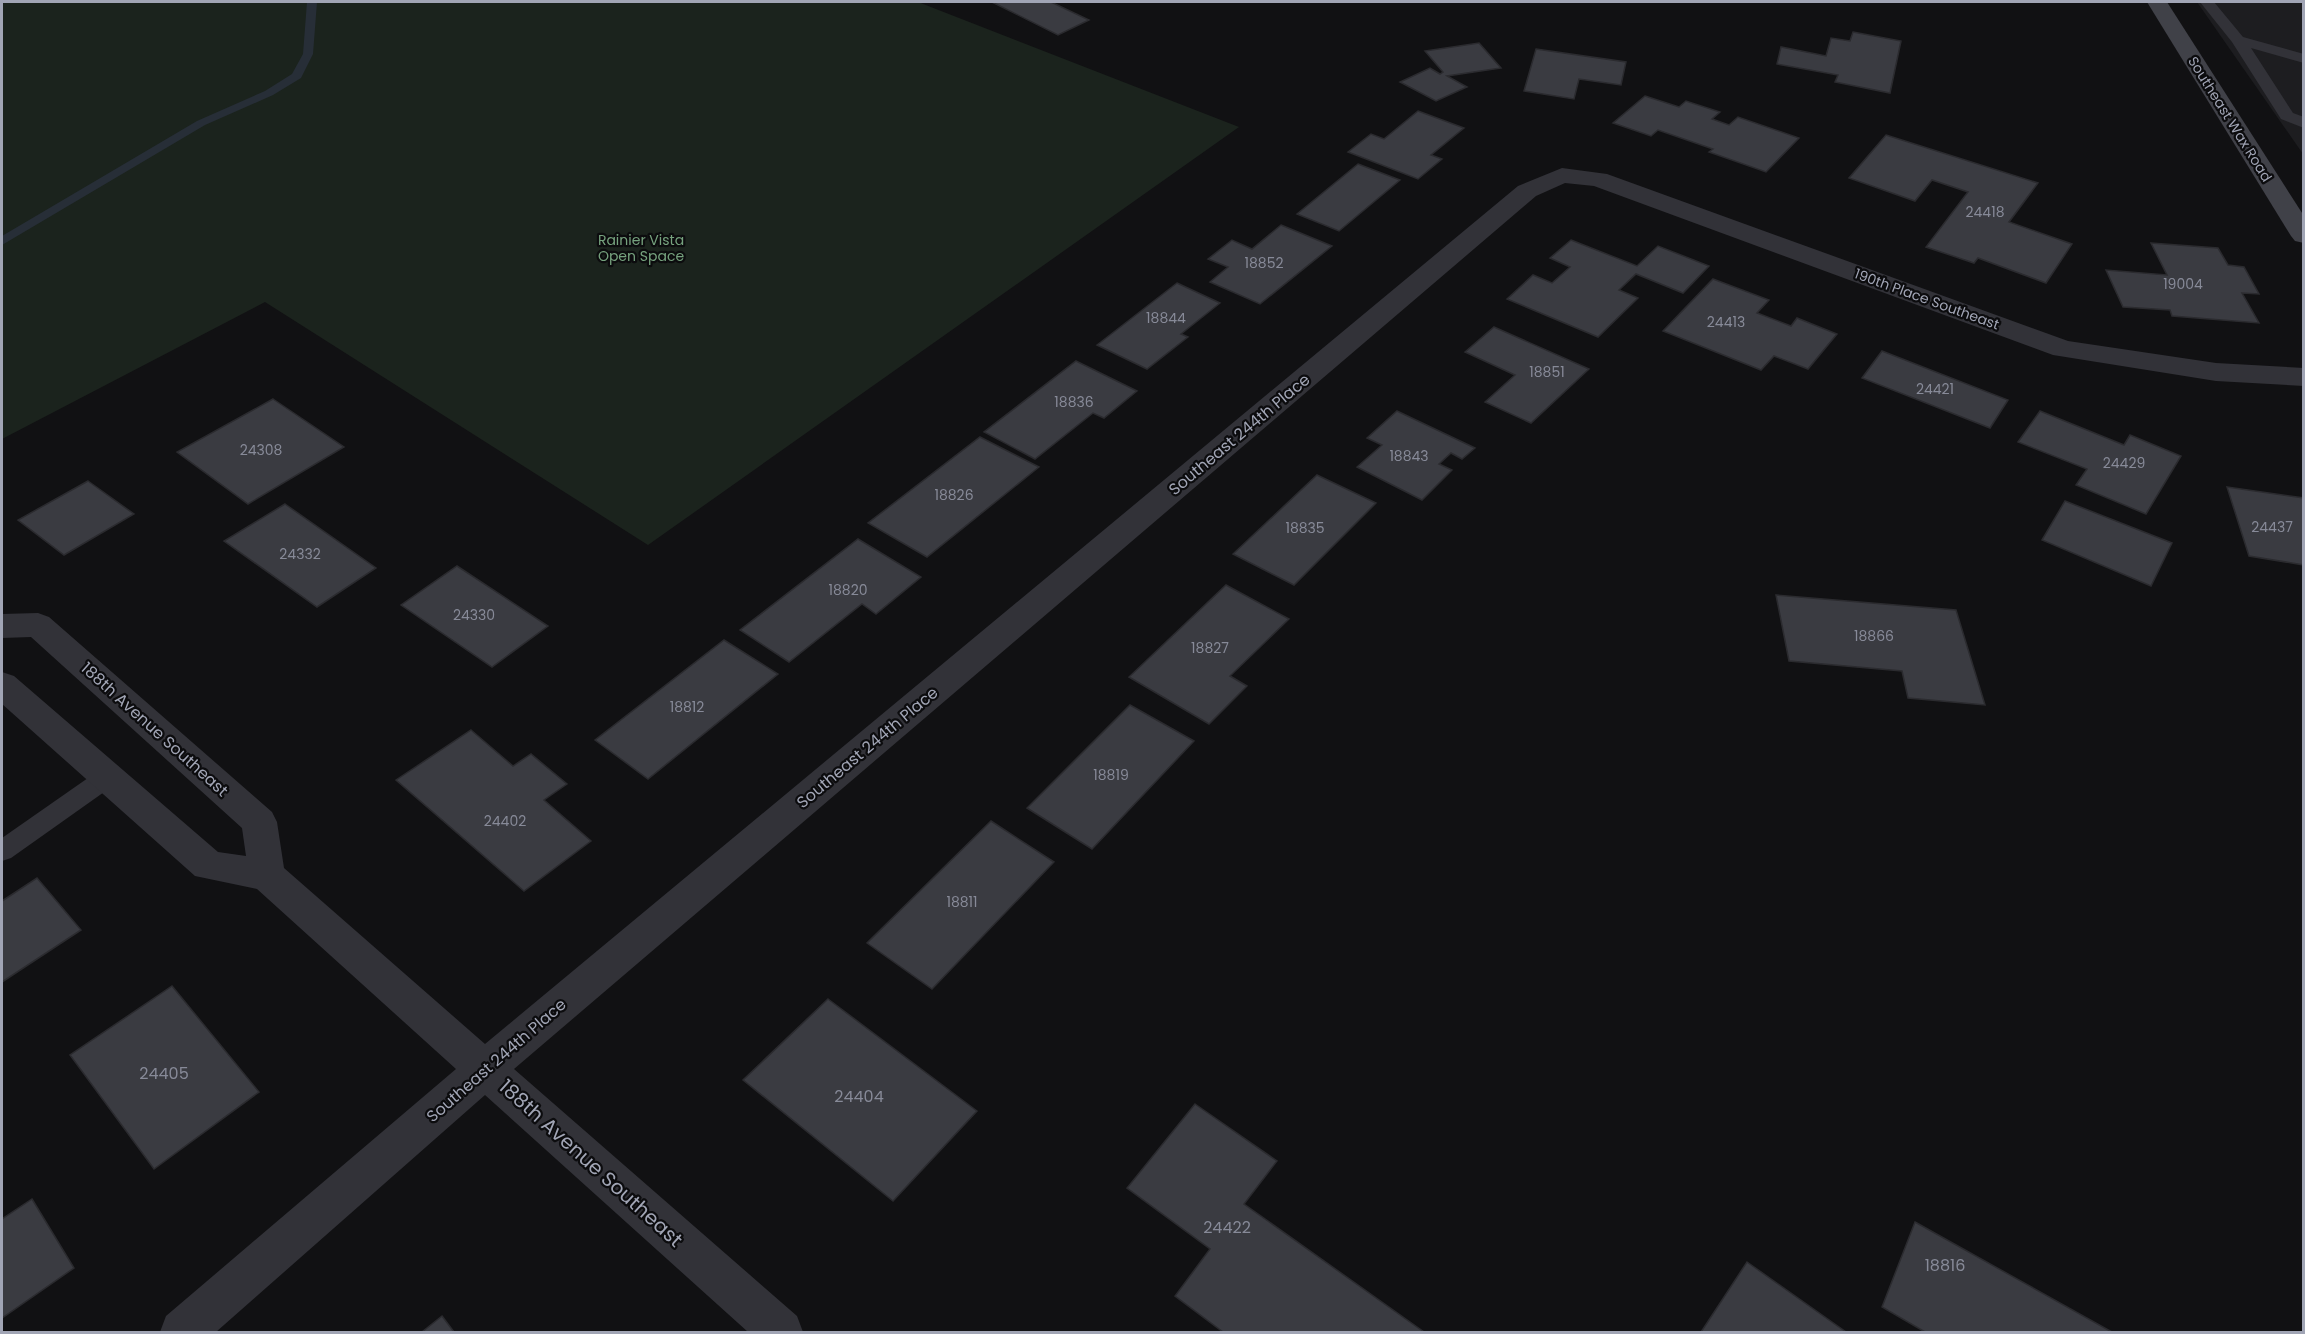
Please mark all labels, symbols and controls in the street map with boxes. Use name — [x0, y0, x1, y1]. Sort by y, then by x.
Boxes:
street label: Southeast Wax Road — [2183, 52, 2277, 186]
house number: 24418 — [1966, 202, 2005, 222]
park label: Rainier Vista Open Space — [598, 230, 684, 266]
house number: 18852 — [1245, 253, 1284, 273]
street label: 190th Place Southeast — [1852, 264, 2002, 334]
house number: 19004 — [2163, 274, 2203, 294]
house number: 18844 — [1146, 308, 1186, 328]
house number: 24413 — [1707, 312, 1745, 332]
house number: 18851 — [1529, 362, 1565, 382]
street label: Southeast 244th Place — [1164, 368, 1315, 501]
house number: 24421 — [1916, 379, 1954, 399]
house number: 18836 — [1054, 392, 1094, 412]
house number: 24308 — [240, 440, 283, 460]
house number: 18843 — [1389, 446, 1429, 466]
house number: 24429 — [2103, 453, 2145, 473]
house number: 18826 — [934, 485, 974, 505]
house number: 24437 — [2251, 517, 2293, 537]
house number: 18835 — [1285, 518, 1325, 538]
house number: 24332 — [279, 544, 321, 564]
house number: 18820 — [829, 580, 868, 600]
house number: 24330 — [453, 605, 495, 625]
house number: 18866 — [1854, 626, 1894, 646]
house number: 18827 — [1191, 638, 1229, 658]
street label: 188th Avenue Southeast — [76, 657, 233, 802]
street label: Southeast 244th Place — [792, 681, 943, 814]
house number: 18812 — [670, 697, 704, 717]
house number: 18819 — [1093, 765, 1129, 785]
house number: 24402 — [484, 811, 526, 831]
house number: 18811 — [946, 892, 978, 912]
street label: Southeast 244th Place — [421, 993, 571, 1128]
house number: 24405 — [139, 1062, 189, 1085]
street label: 188th Avenue Southeast — [493, 1073, 689, 1253]
house number: 24404 — [834, 1085, 884, 1108]
house number: 24422 — [1203, 1216, 1251, 1239]
house number: 18816 — [1925, 1254, 1965, 1277]

